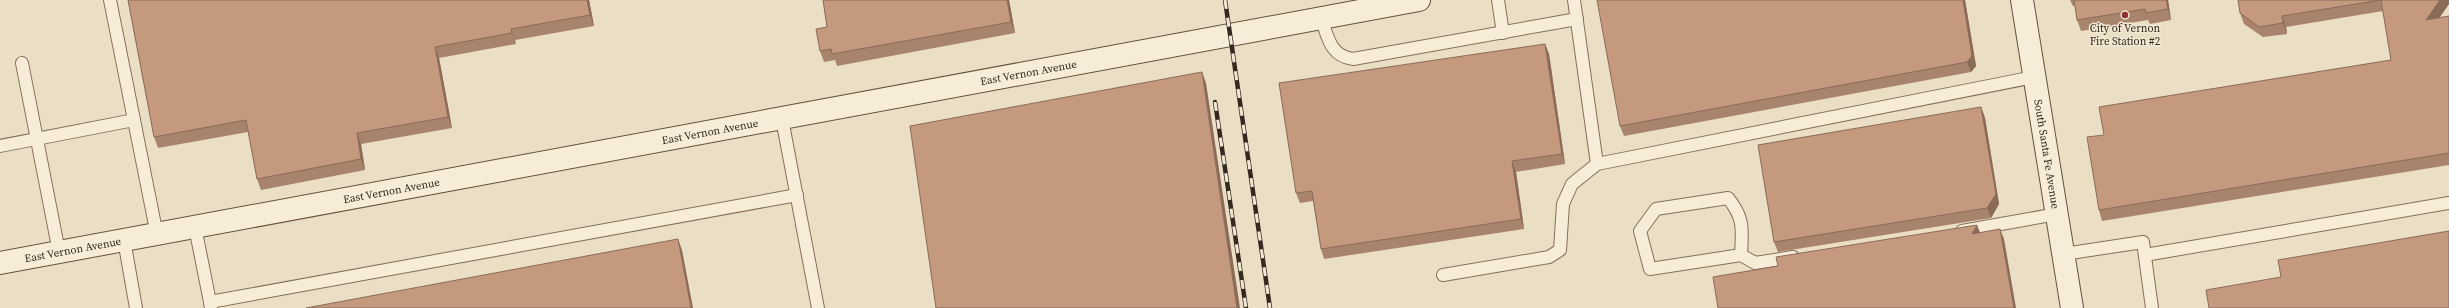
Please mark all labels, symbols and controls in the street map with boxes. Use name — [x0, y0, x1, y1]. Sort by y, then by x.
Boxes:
marker: City of Vernon Fire Station #2 — [2120, 10, 2130, 20]
place label: City of Vernon Fire Station #2 — [2090, 21, 2161, 49]
street label: East Vernon Avenue — [979, 57, 1078, 89]
street label: South Santa Fe Avenue — [2030, 98, 2063, 210]
street label: East Vernon Avenue — [660, 116, 760, 148]
street label: East Vernon Avenue — [342, 175, 441, 207]
street label: East Vernon Avenue — [23, 234, 123, 266]

